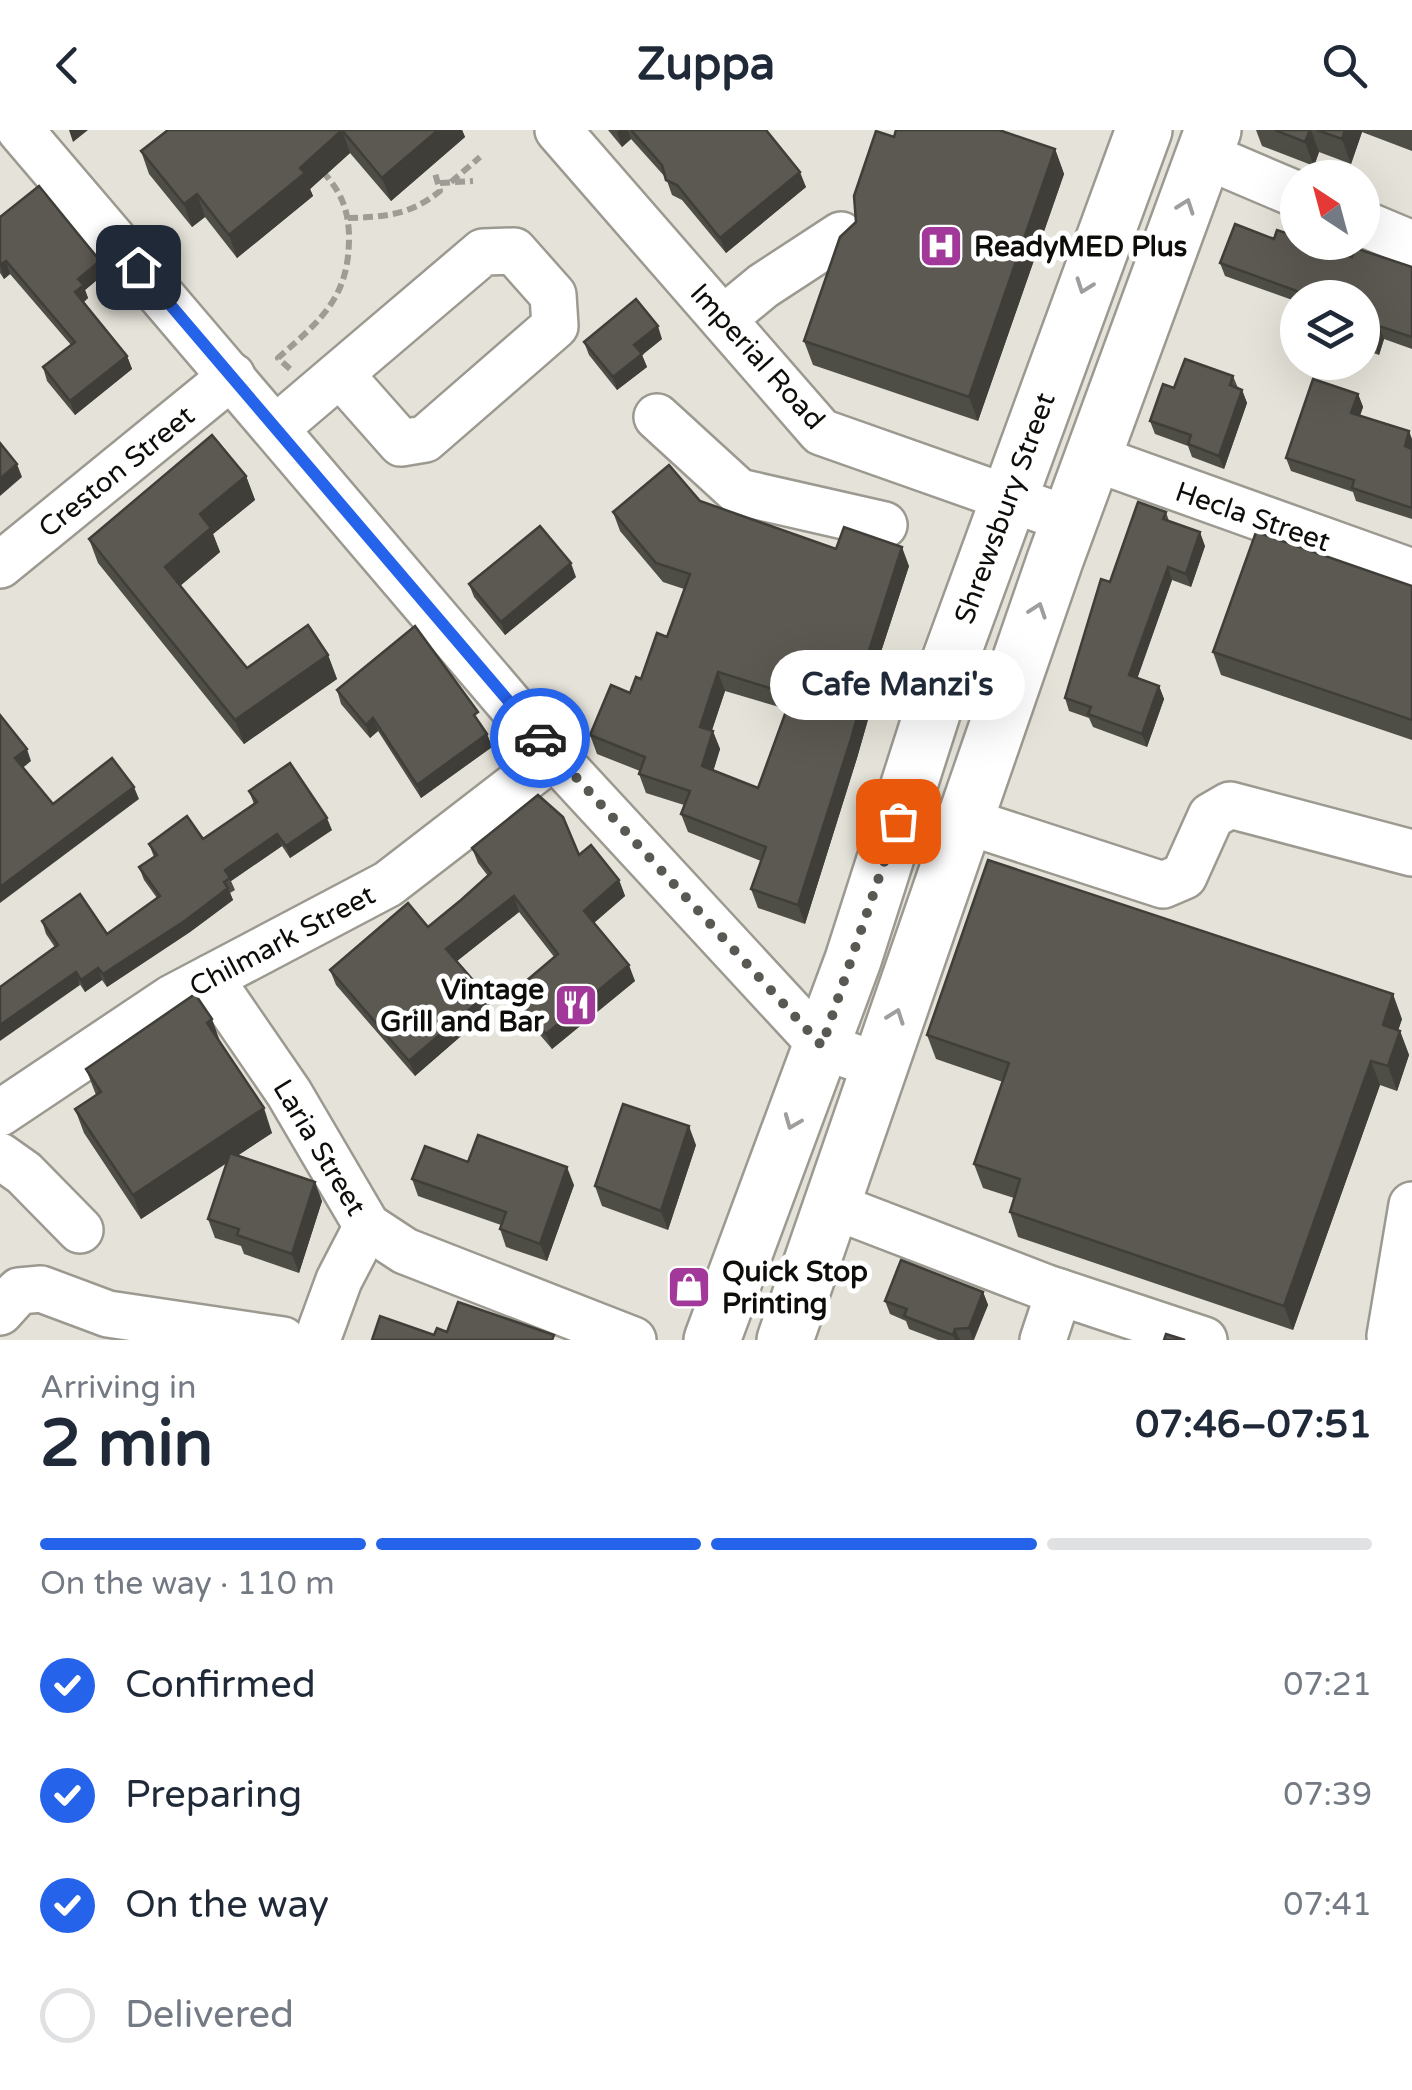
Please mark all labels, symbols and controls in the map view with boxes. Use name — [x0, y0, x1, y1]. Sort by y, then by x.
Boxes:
icon: back — [40, 38, 95, 93]
text: Zuppa — [637, 38, 775, 92]
icon: search — [1317, 38, 1372, 93]
north arrow — [1280, 160, 1380, 260]
map controls — [1280, 160, 1380, 380]
one-way arrow — [1174, 199, 1195, 216]
hospital icon: ReadyMED Plus — [918, 223, 964, 269]
pin — [96, 225, 181, 310]
place label: ReadyMED Plus — [974, 230, 1187, 264]
icon: home — [111, 240, 166, 295]
street label: Imperial Road — [683, 277, 832, 437]
one-way arrow — [1075, 277, 1095, 294]
button: layers — [1280, 280, 1380, 380]
street label: Shrewsbury Street — [947, 388, 1063, 629]
street label: Creston Street — [32, 398, 202, 545]
street label: Hecla Street — [1171, 475, 1335, 559]
one-way arrow — [1026, 602, 1046, 619]
callout: Cafe Manzi's — [770, 651, 1026, 721]
text: Cafe Manzi's — [801, 666, 994, 704]
courier — [490, 688, 590, 788]
icon: car — [513, 711, 568, 766]
pin — [856, 779, 941, 864]
icon: bag — [871, 794, 926, 849]
street label: Chilmark Street — [184, 878, 381, 1004]
place label: Vintage Grill and Bar — [380, 973, 545, 1039]
restaurant icon: Vintage Grill and Bar — [553, 982, 599, 1028]
one-way arrow — [885, 1009, 905, 1026]
street label: Laria Street — [265, 1073, 373, 1222]
one-way arrow — [784, 1112, 804, 1130]
place label: Quick Stop Printing — [722, 1255, 868, 1321]
shop icon: Quick Stop Printing — [666, 1264, 712, 1310]
text: Arriving in — [40, 1369, 197, 1407]
text: 07:46–07:51 — [1135, 1402, 1372, 1448]
text: 2 min — [40, 1405, 213, 1484]
text: On the way · 110 m — [40, 1565, 335, 1603]
icon: check — [40, 1658, 95, 1713]
text: Confirmed — [125, 1662, 316, 1708]
text: 07:21 — [1283, 1666, 1372, 1704]
icon: check — [40, 1768, 95, 1823]
text: Preparing — [125, 1772, 302, 1818]
text: 07:39 — [1283, 1776, 1372, 1814]
icon: check — [40, 1878, 95, 1933]
text: On the way — [125, 1882, 329, 1928]
text: 07:41 — [1283, 1886, 1372, 1924]
text: Delivered — [125, 1992, 294, 2038]

